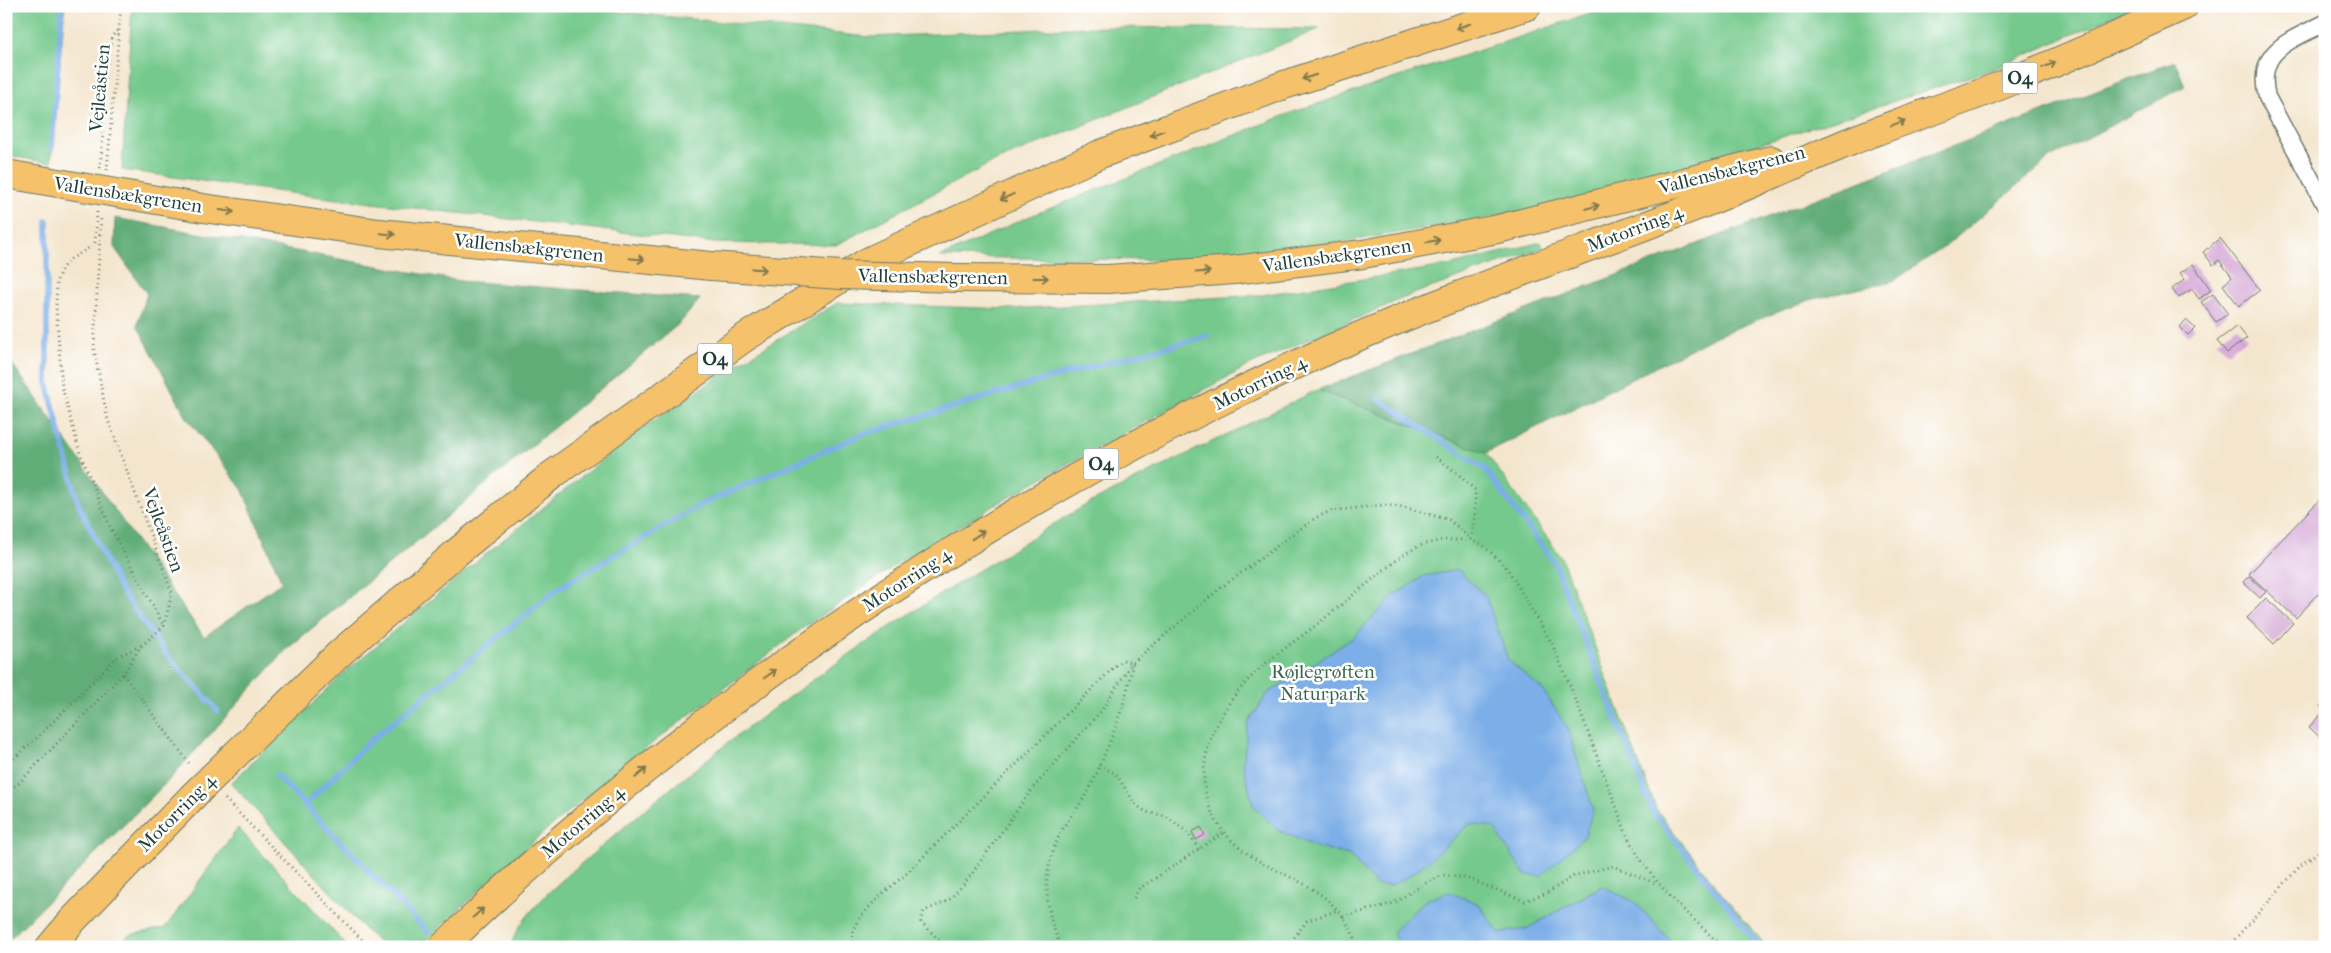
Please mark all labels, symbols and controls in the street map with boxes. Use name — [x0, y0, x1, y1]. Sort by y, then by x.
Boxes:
one-way arrow — [1456, 21, 1472, 31]
street label: Vejleåstien — [85, 43, 115, 134]
one-way arrow — [2041, 59, 2056, 69]
road number: O4 — [2002, 62, 2038, 94]
one-way arrow — [1302, 73, 1317, 82]
one-way arrow — [1890, 118, 1905, 128]
one-way arrow — [1149, 129, 1165, 138]
street label: Vallensbækgrenen — [1656, 141, 1807, 199]
street label: Vallensbækgrenen — [51, 172, 204, 218]
one-way arrow — [1000, 193, 1015, 202]
street label: Motorring 4 — [1584, 200, 1687, 257]
one-way arrow — [1584, 202, 1600, 211]
one-way arrow — [219, 206, 235, 216]
one-way arrow — [380, 229, 396, 239]
street label: Vallensbækgrenen — [452, 229, 605, 267]
street label: Vallensbækgrenen — [1260, 235, 1413, 277]
one-way arrow — [1425, 236, 1441, 246]
one-way arrow — [628, 254, 644, 264]
one-way arrow — [751, 265, 767, 274]
street label: Vallensbækgrenen — [857, 265, 1008, 289]
one-way arrow — [1195, 267, 1211, 277]
one-way arrow — [1032, 273, 1049, 283]
road number: O4 — [698, 344, 732, 374]
street label: Motorring 4 — [1210, 351, 1311, 415]
road number: O4 — [1084, 448, 1118, 479]
street label: Vejleåstien — [137, 484, 188, 575]
one-way arrow — [970, 530, 984, 540]
street label: Motorring 4 — [859, 543, 956, 617]
park label: Røjlegrøften Naturpark — [1271, 661, 1375, 705]
one-way arrow — [763, 669, 777, 679]
one-way arrow — [634, 768, 647, 779]
street label: Motorring 4 — [133, 769, 221, 857]
street label: Motorring 4 — [537, 781, 629, 863]
one-way arrow — [472, 908, 485, 919]

